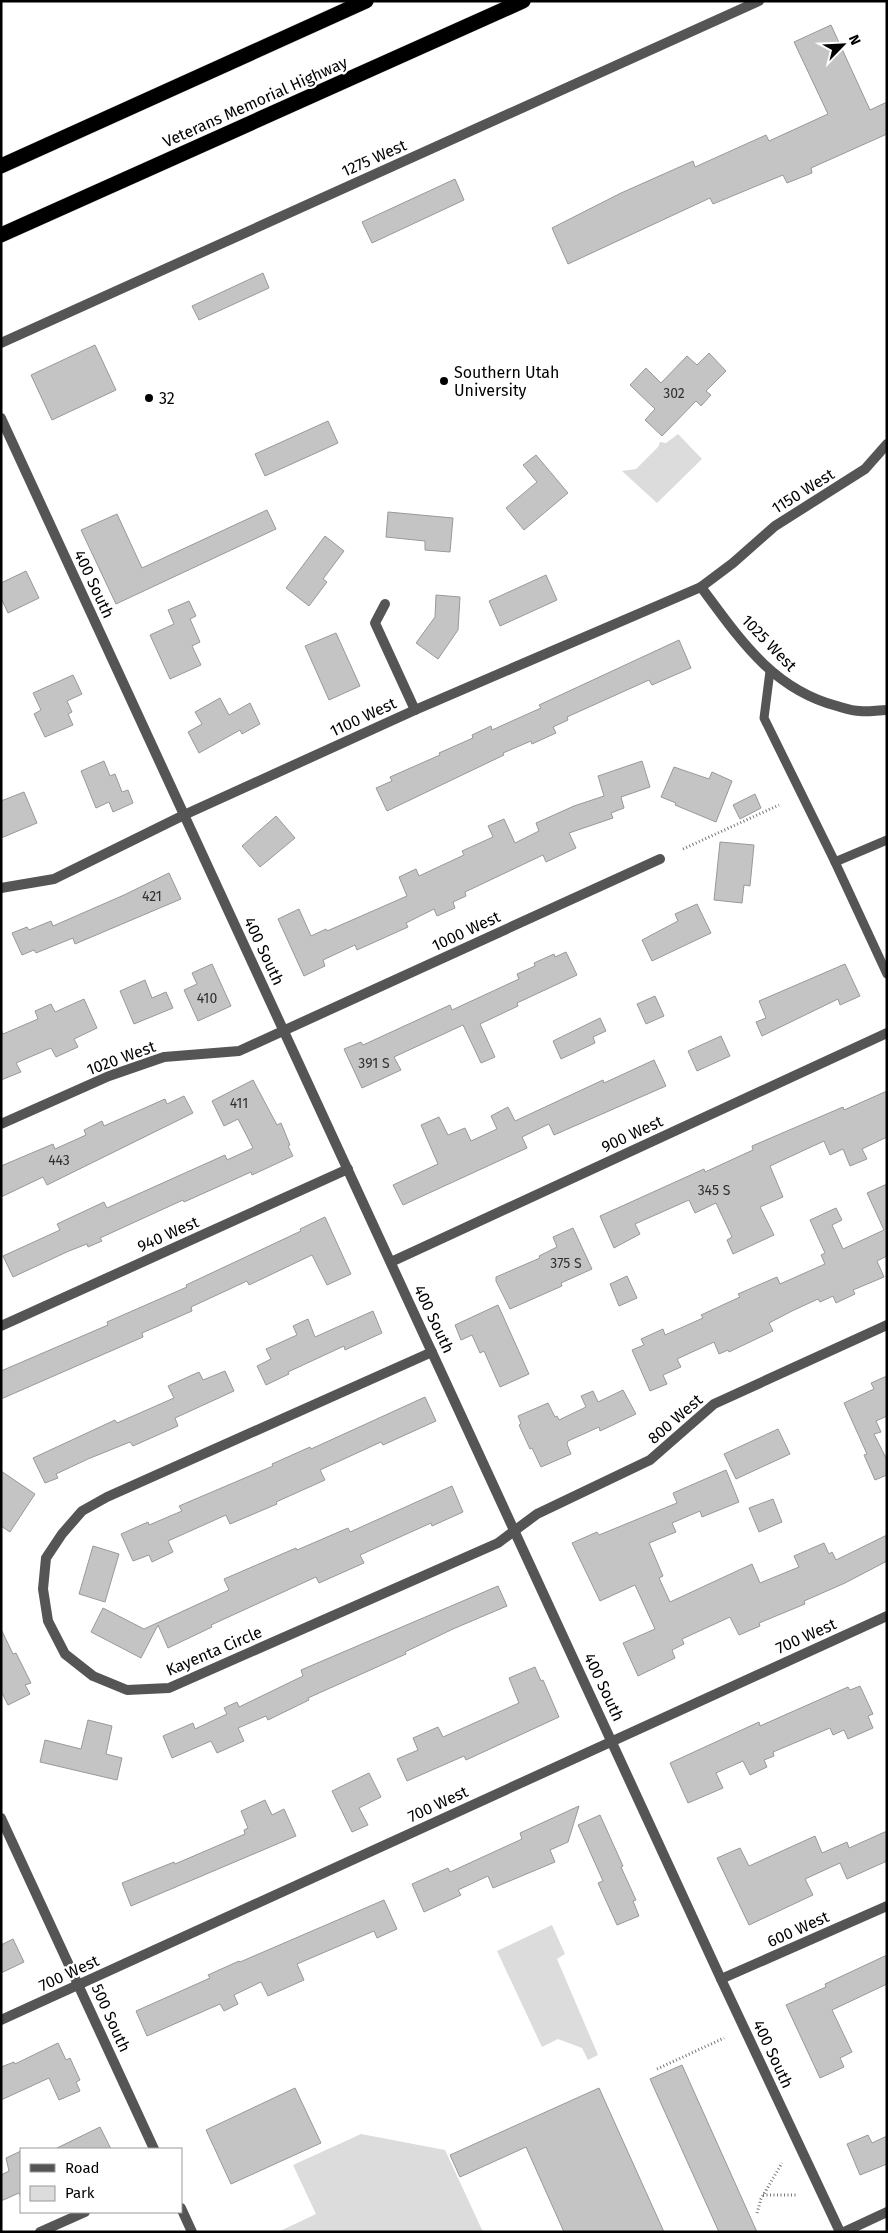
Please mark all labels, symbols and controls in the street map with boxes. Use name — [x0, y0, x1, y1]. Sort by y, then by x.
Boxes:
north arrow — [818, 20, 868, 70]
text: N — [845, 32, 864, 48]
street label: Veterans Memorial Highway — [160, 53, 350, 151]
street label: 1275 West — [339, 135, 410, 181]
place label: Southern Utah University — [454, 363, 559, 400]
marker: Southern Utah University — [438, 375, 450, 387]
house number: 302 — [663, 385, 685, 402]
place label: 32 — [159, 389, 175, 408]
marker: 32 — [143, 392, 155, 404]
street label: 1150 West — [768, 464, 838, 518]
street label: 400 South — [70, 547, 118, 621]
street label: 1025 West — [738, 611, 801, 675]
street label: 1100 West — [327, 693, 399, 741]
house number: 421 — [142, 888, 162, 905]
street label: 1000 West — [429, 907, 503, 955]
street label: 400 South — [240, 914, 288, 988]
house number: 410 — [197, 990, 217, 1007]
street label: 1020 West — [84, 1037, 158, 1079]
house number: 391 S — [358, 1055, 390, 1072]
house number: 411 — [230, 1095, 248, 1112]
street label: 900 West — [598, 1111, 666, 1156]
house number: 443 — [48, 1152, 70, 1169]
house number: 345 S — [698, 1182, 731, 1199]
street label: 940 West — [134, 1212, 202, 1256]
house number: 375 S — [550, 1255, 582, 1272]
street label: 400 South — [410, 1282, 458, 1356]
street label: 800 West — [644, 1390, 706, 1448]
street label: 700 West — [773, 1614, 839, 1658]
street label: Kayenta Circle — [163, 1622, 265, 1680]
street label: 400 South — [580, 1650, 628, 1724]
street label: 700 West — [405, 1782, 471, 1826]
street label: 600 West — [764, 1907, 832, 1951]
street label: 700 West — [36, 1951, 102, 1995]
street label: 500 South — [88, 1981, 134, 2055]
street label: 400 South — [749, 2017, 797, 2091]
legend — [20, 2148, 182, 2213]
text: Road — [65, 2159, 100, 2177]
text: Park — [65, 2184, 95, 2202]

